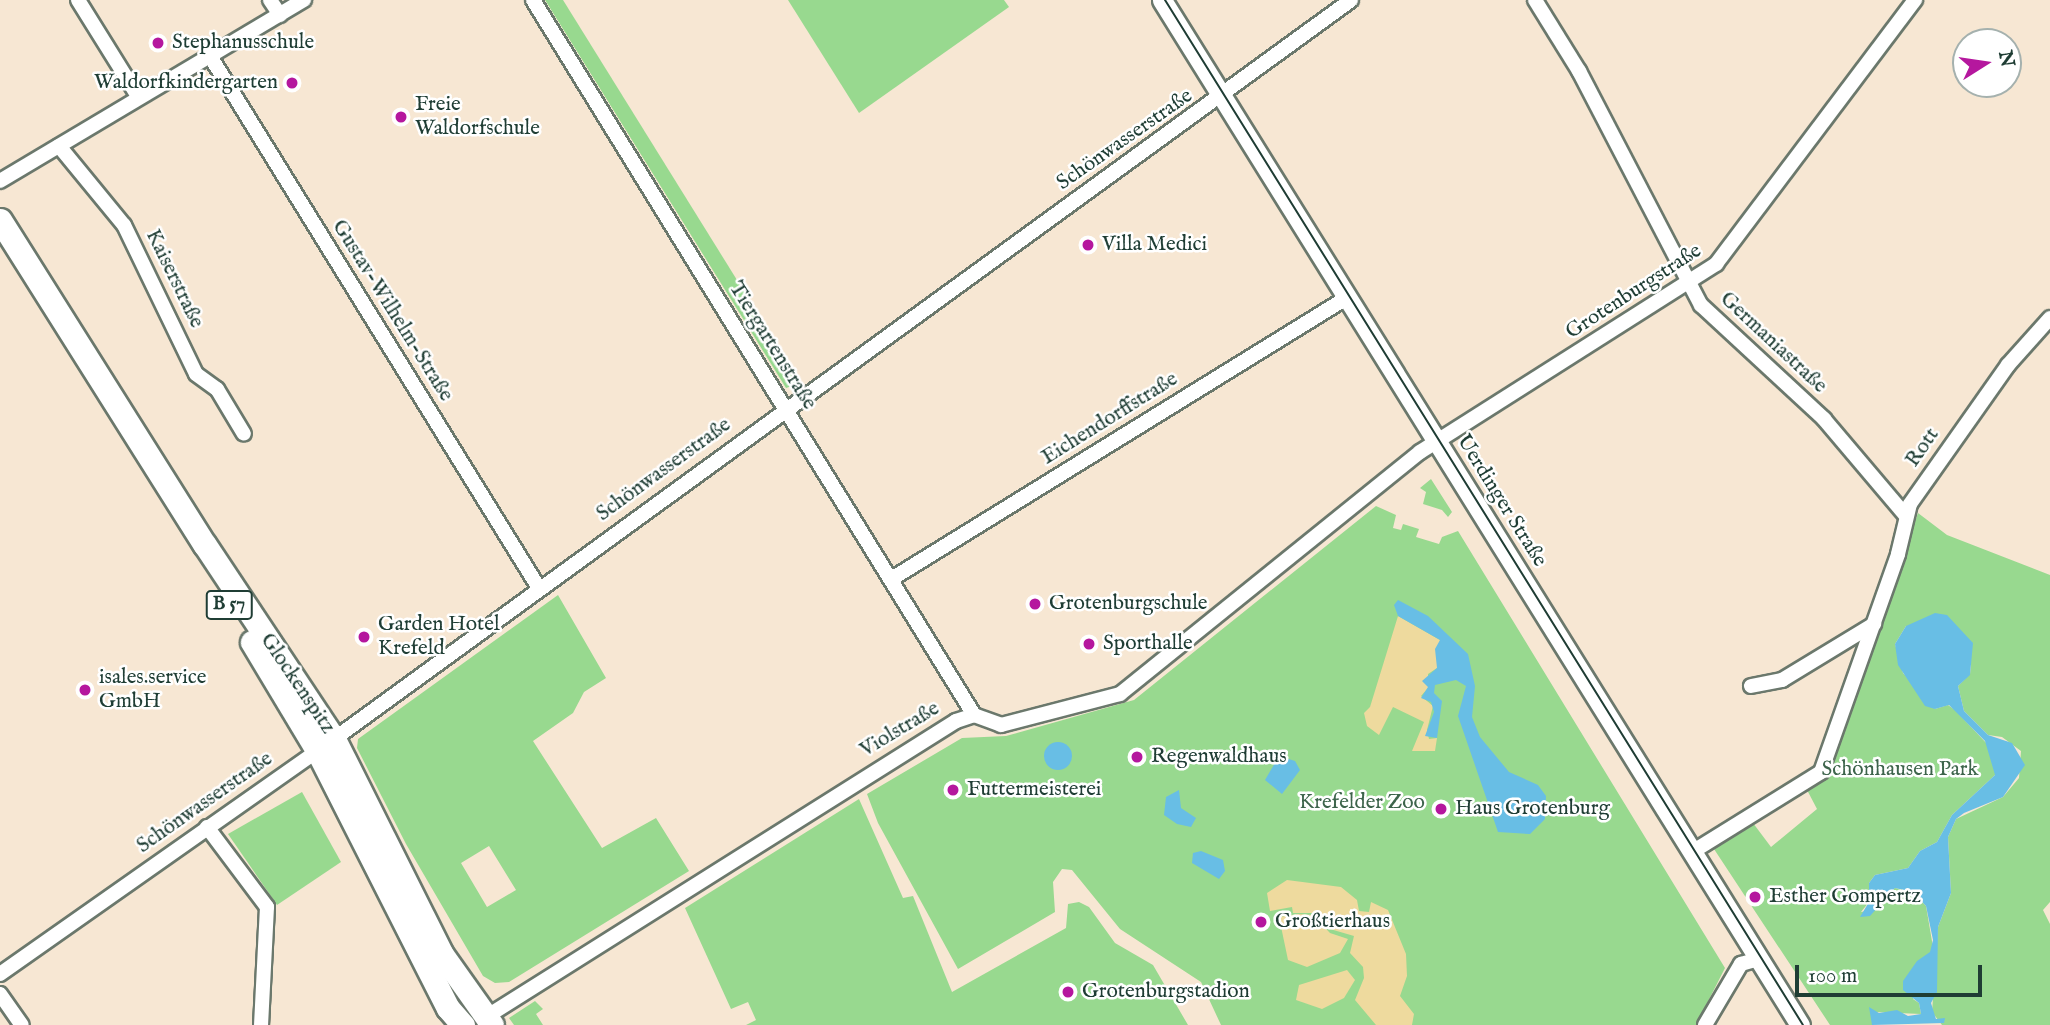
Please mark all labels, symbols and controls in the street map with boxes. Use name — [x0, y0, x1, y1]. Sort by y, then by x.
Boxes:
north arrow — [1952, 28, 2022, 98]
place label: Stephanusschule — [172, 30, 314, 56]
marker: Stephanusschule — [150, 35, 166, 51]
text: N — [1992, 49, 2019, 70]
place label: Waldorfkindergarten — [94, 70, 278, 96]
marker: Waldorfkindergarten — [284, 75, 300, 91]
street label: Schönwasserstraße — [1052, 84, 1198, 196]
place label: Freie Waldorfschule — [415, 92, 540, 142]
marker: Freie Waldorfschule — [393, 109, 409, 125]
street label: Gustav-Wilhelm-Straße — [326, 216, 458, 406]
street label: Kaiserstraße — [139, 226, 209, 332]
place label: Villa Medici — [1102, 232, 1207, 258]
marker: Villa Medici — [1080, 237, 1096, 253]
street label: Grotenburgstraße — [1561, 239, 1707, 345]
street label: Tiergartenstraße — [723, 277, 821, 415]
street label: Germaniastraße — [1714, 287, 1832, 399]
street label: Eichendorffstraße — [1037, 367, 1183, 471]
street label: Schönwasserstraße — [592, 413, 736, 527]
street label: Rott — [1901, 424, 1945, 472]
street label: Uerdinger Straße — [1450, 430, 1552, 572]
road number: B 57 — [204, 590, 254, 620]
place label: Grotenburgschule — [1049, 591, 1207, 617]
marker: Grotenburgschule — [1027, 596, 1043, 612]
place label: Garden Hotel Krefeld — [378, 612, 500, 662]
street label: Glockenspitz — [254, 629, 340, 739]
marker: Garden Hotel Krefeld — [356, 629, 372, 645]
place label: Sporthalle — [1103, 631, 1193, 657]
marker: Sporthalle — [1081, 636, 1097, 652]
place label: isales.service GmbH — [99, 665, 207, 715]
marker: isales.service GmbH — [77, 682, 93, 698]
street label: Violstraße — [856, 697, 944, 763]
place label: Regenwaldhaus — [1151, 744, 1287, 770]
street label: Schönwasserstraße — [132, 747, 278, 859]
marker: Regenwaldhaus — [1129, 749, 1145, 765]
park label: Schönhausen Park — [1821, 757, 1979, 783]
place label: Futtermeisterei — [967, 777, 1101, 803]
marker: Futtermeisterei — [945, 782, 961, 798]
park label: Krefelder Zoo — [1299, 790, 1425, 816]
place label: Haus Grotenburg — [1455, 796, 1610, 822]
marker: Haus Grotenburg — [1433, 801, 1449, 817]
place label: Esther Gompertz — [1769, 884, 1921, 910]
marker: Esther Gompertz — [1747, 889, 1763, 905]
place label: Großtierhaus — [1275, 909, 1390, 935]
marker: Großtierhaus — [1253, 914, 1269, 930]
scale bar — [1798, 951, 1985, 995]
text: 100 m — [1808, 963, 1857, 990]
place label: Grotenburgstadion — [1082, 979, 1250, 1005]
marker: Grotenburgstadion — [1060, 984, 1076, 1000]

